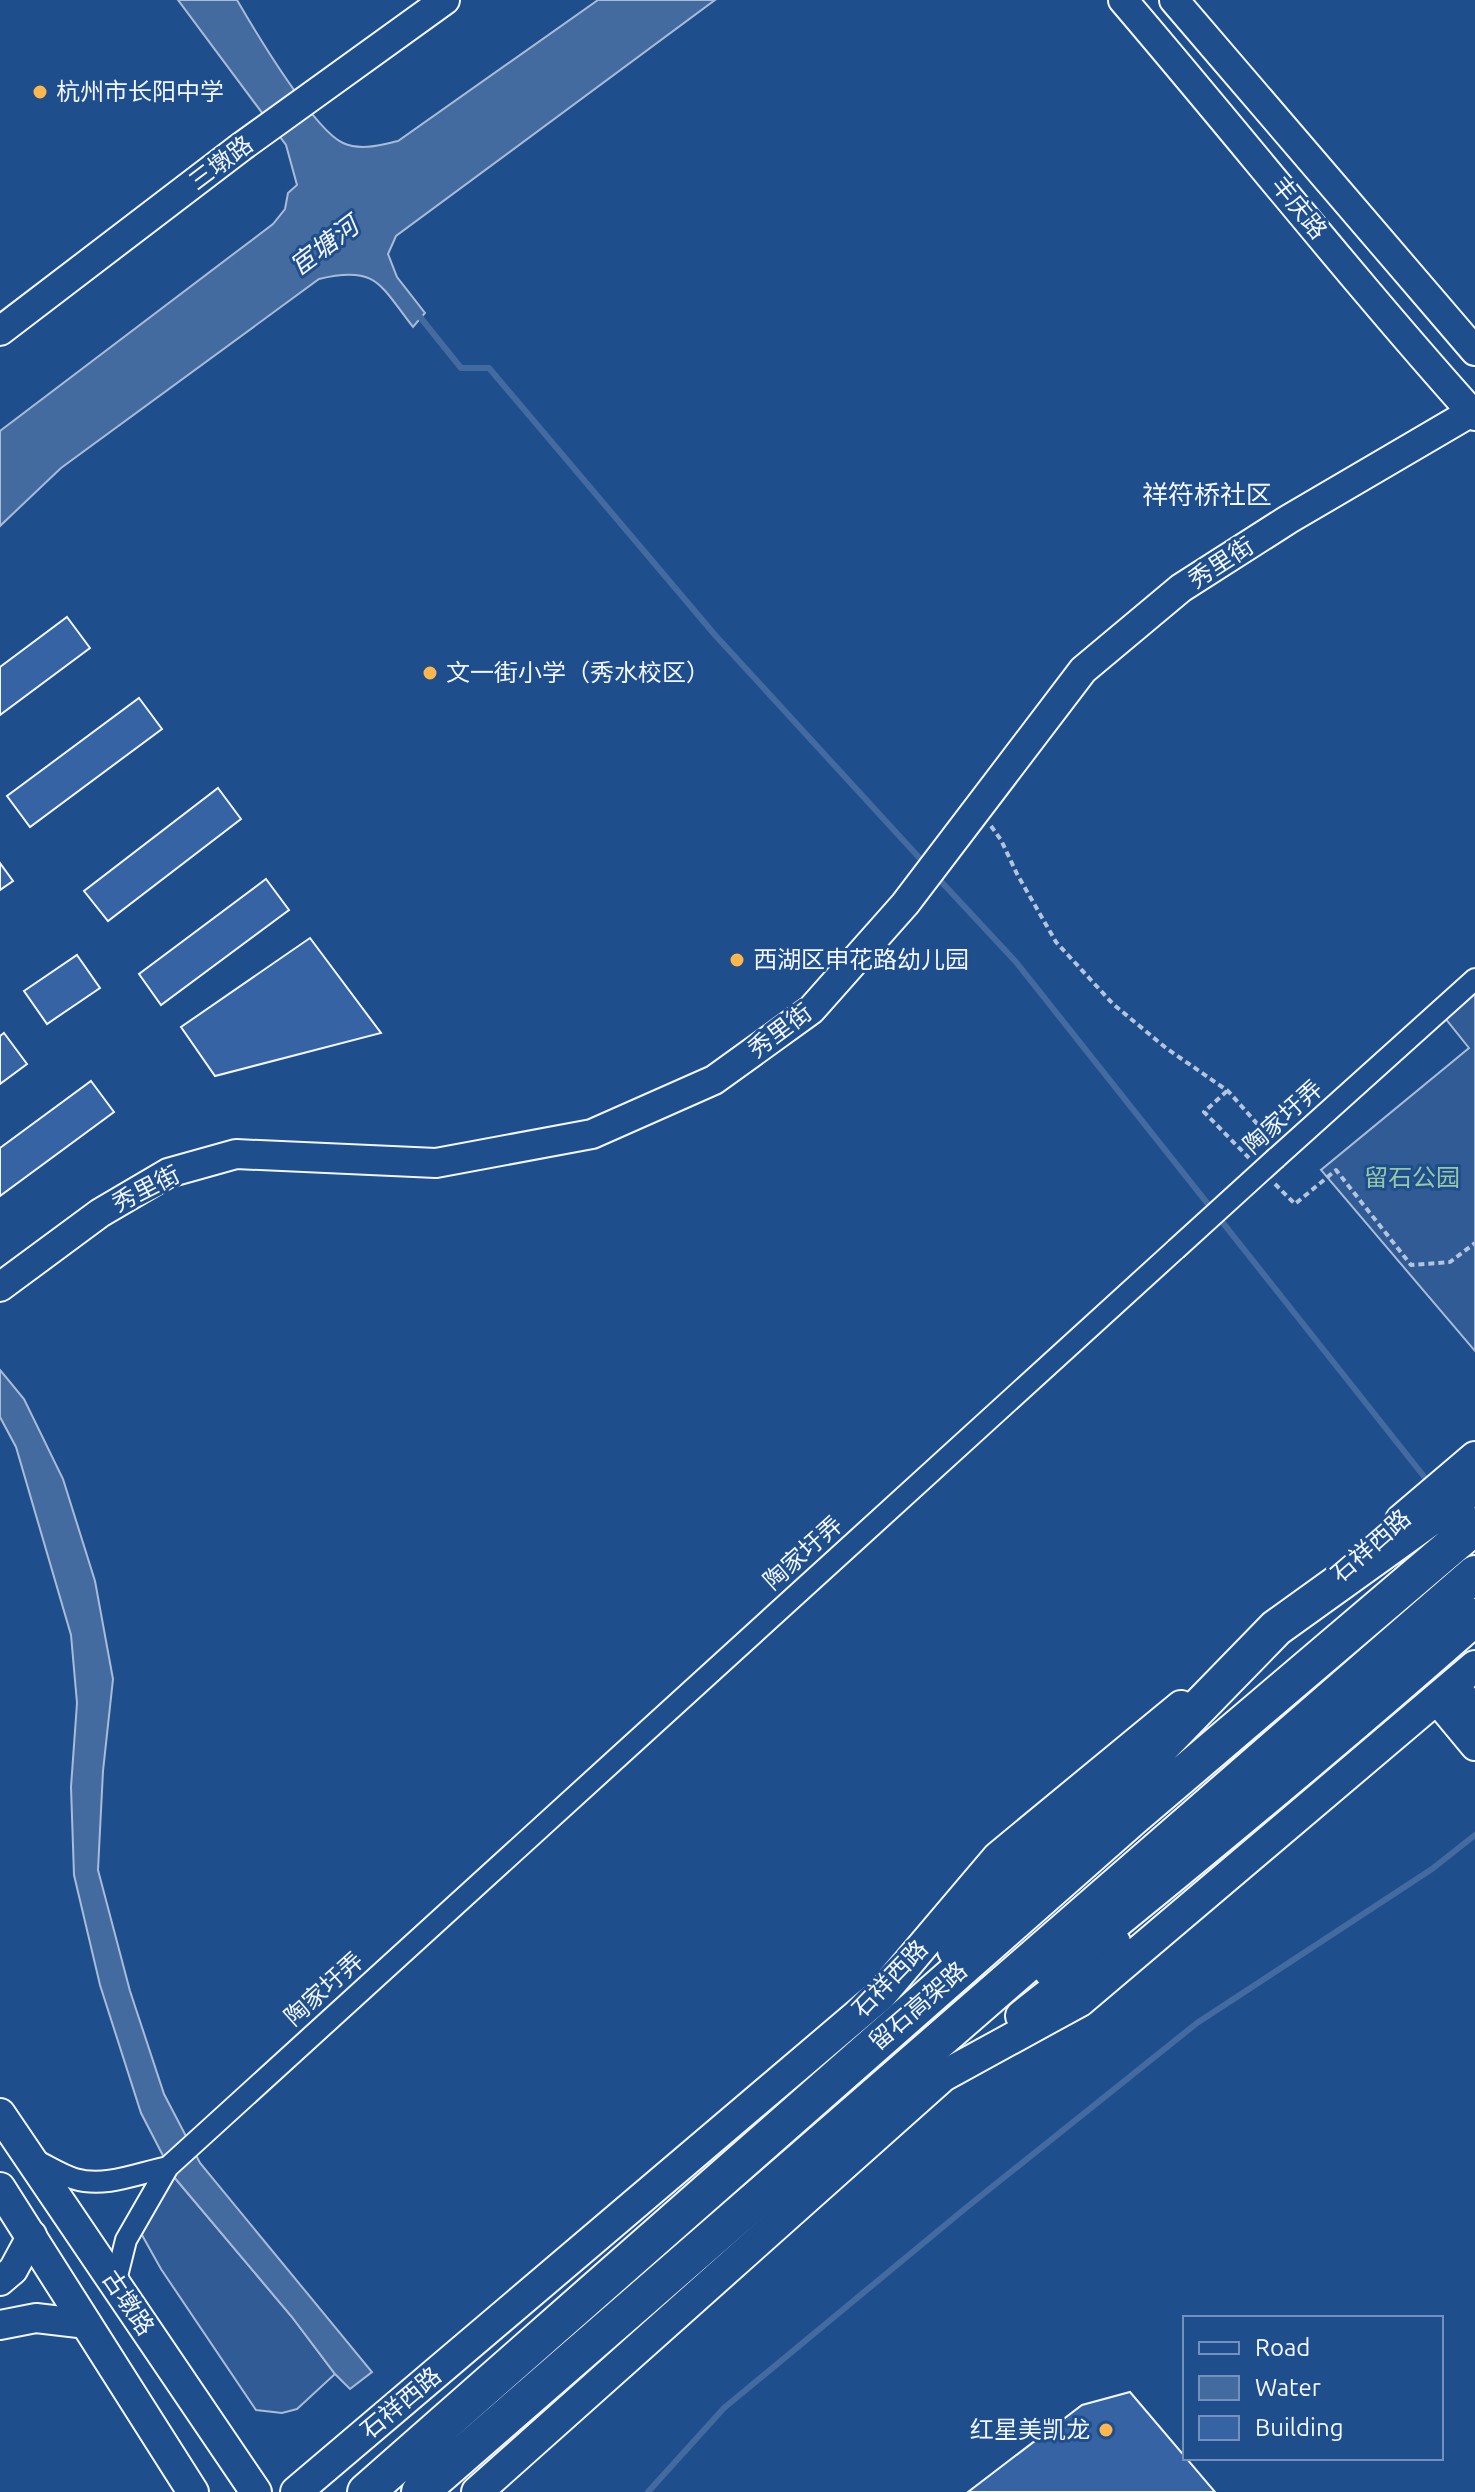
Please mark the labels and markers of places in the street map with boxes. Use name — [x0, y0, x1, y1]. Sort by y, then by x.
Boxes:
place label: 杭州市长阳中学 — [56, 78, 224, 105]
marker: 杭州市长阳中学 — [31, 83, 49, 101]
place label: 文一街小学（秀水校区） — [446, 659, 710, 686]
marker: 文一街小学（秀水校区） — [421, 664, 439, 682]
place label: 西湖区申花路幼儿园 — [753, 946, 969, 973]
marker: 西湖区申花路幼儿园 — [728, 951, 746, 969]
place label: 红星美凯龙 — [970, 2416, 1090, 2443]
marker: 红星美凯龙 — [1097, 2421, 1115, 2439]

